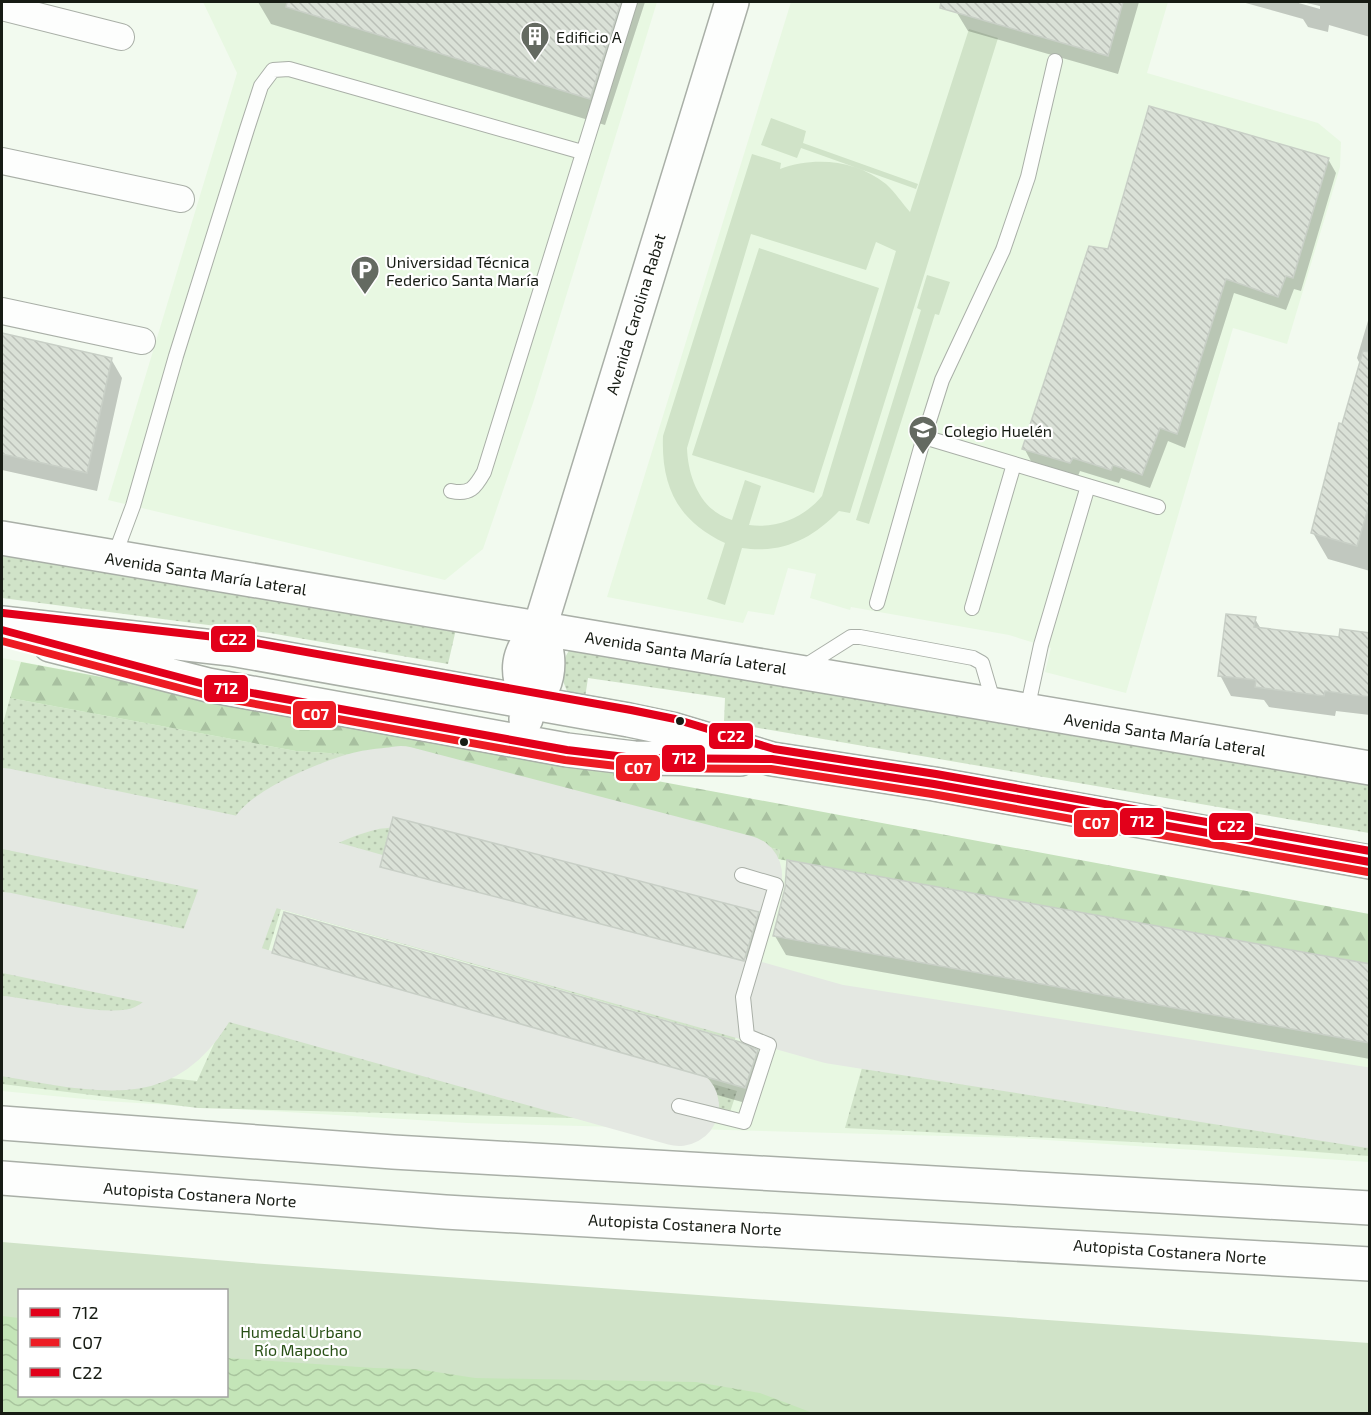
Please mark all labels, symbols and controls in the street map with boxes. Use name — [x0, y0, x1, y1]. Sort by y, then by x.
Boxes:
building icon: Edificio A — [519, 20, 551, 62]
place label: Edificio A — [556, 27, 622, 46]
street label: Avenida Carolina Rabat — [601, 231, 669, 397]
place label: Universidad Técnica Federico Santa María — [386, 252, 539, 289]
parking icon: Universidad Técnica Federico Santa María — [349, 254, 381, 296]
school or university icon: Colegio Huelén — [907, 414, 939, 456]
place label: Colegio Huelén — [944, 421, 1052, 440]
street label: Avenida Santa María Lateral — [104, 548, 309, 598]
line badge: C22 — [210, 625, 256, 653]
street label: Avenida Santa María Lateral — [584, 627, 789, 677]
text: C22 — [219, 629, 247, 648]
line badge: 712 — [203, 674, 249, 703]
text: 712 — [214, 678, 238, 697]
line badge: C07 — [292, 700, 337, 729]
text: C07 — [301, 704, 330, 723]
street label: Avenida Santa María Lateral — [1063, 709, 1268, 759]
unlabelled marker — [674, 715, 686, 727]
line badge: C22 — [708, 722, 754, 750]
text: C22 — [717, 726, 745, 745]
unlabelled marker — [458, 736, 470, 748]
line badge: 712 — [661, 744, 706, 773]
text: 712 — [672, 748, 696, 767]
line badge: C07 — [615, 754, 661, 782]
text: C07 — [624, 758, 653, 777]
line badge: 712 — [1119, 807, 1165, 836]
line badge: C07 — [1073, 809, 1119, 838]
text: 712 — [1130, 811, 1154, 830]
line badge: C22 — [1208, 812, 1254, 841]
text: C07 — [1082, 813, 1111, 832]
text: C22 — [1217, 816, 1245, 835]
street label: Autopista Costanera Norte — [103, 1178, 297, 1210]
street label: Autopista Costanera Norte — [588, 1209, 782, 1239]
street label: Autopista Costanera Norte — [1073, 1235, 1267, 1267]
legend — [18, 1289, 228, 1397]
text: 712 — [72, 1301, 99, 1323]
park label: Humedal Urbano Río Mapocho — [240, 1322, 362, 1359]
text: C07 — [72, 1331, 102, 1353]
text: C22 — [72, 1361, 103, 1383]

